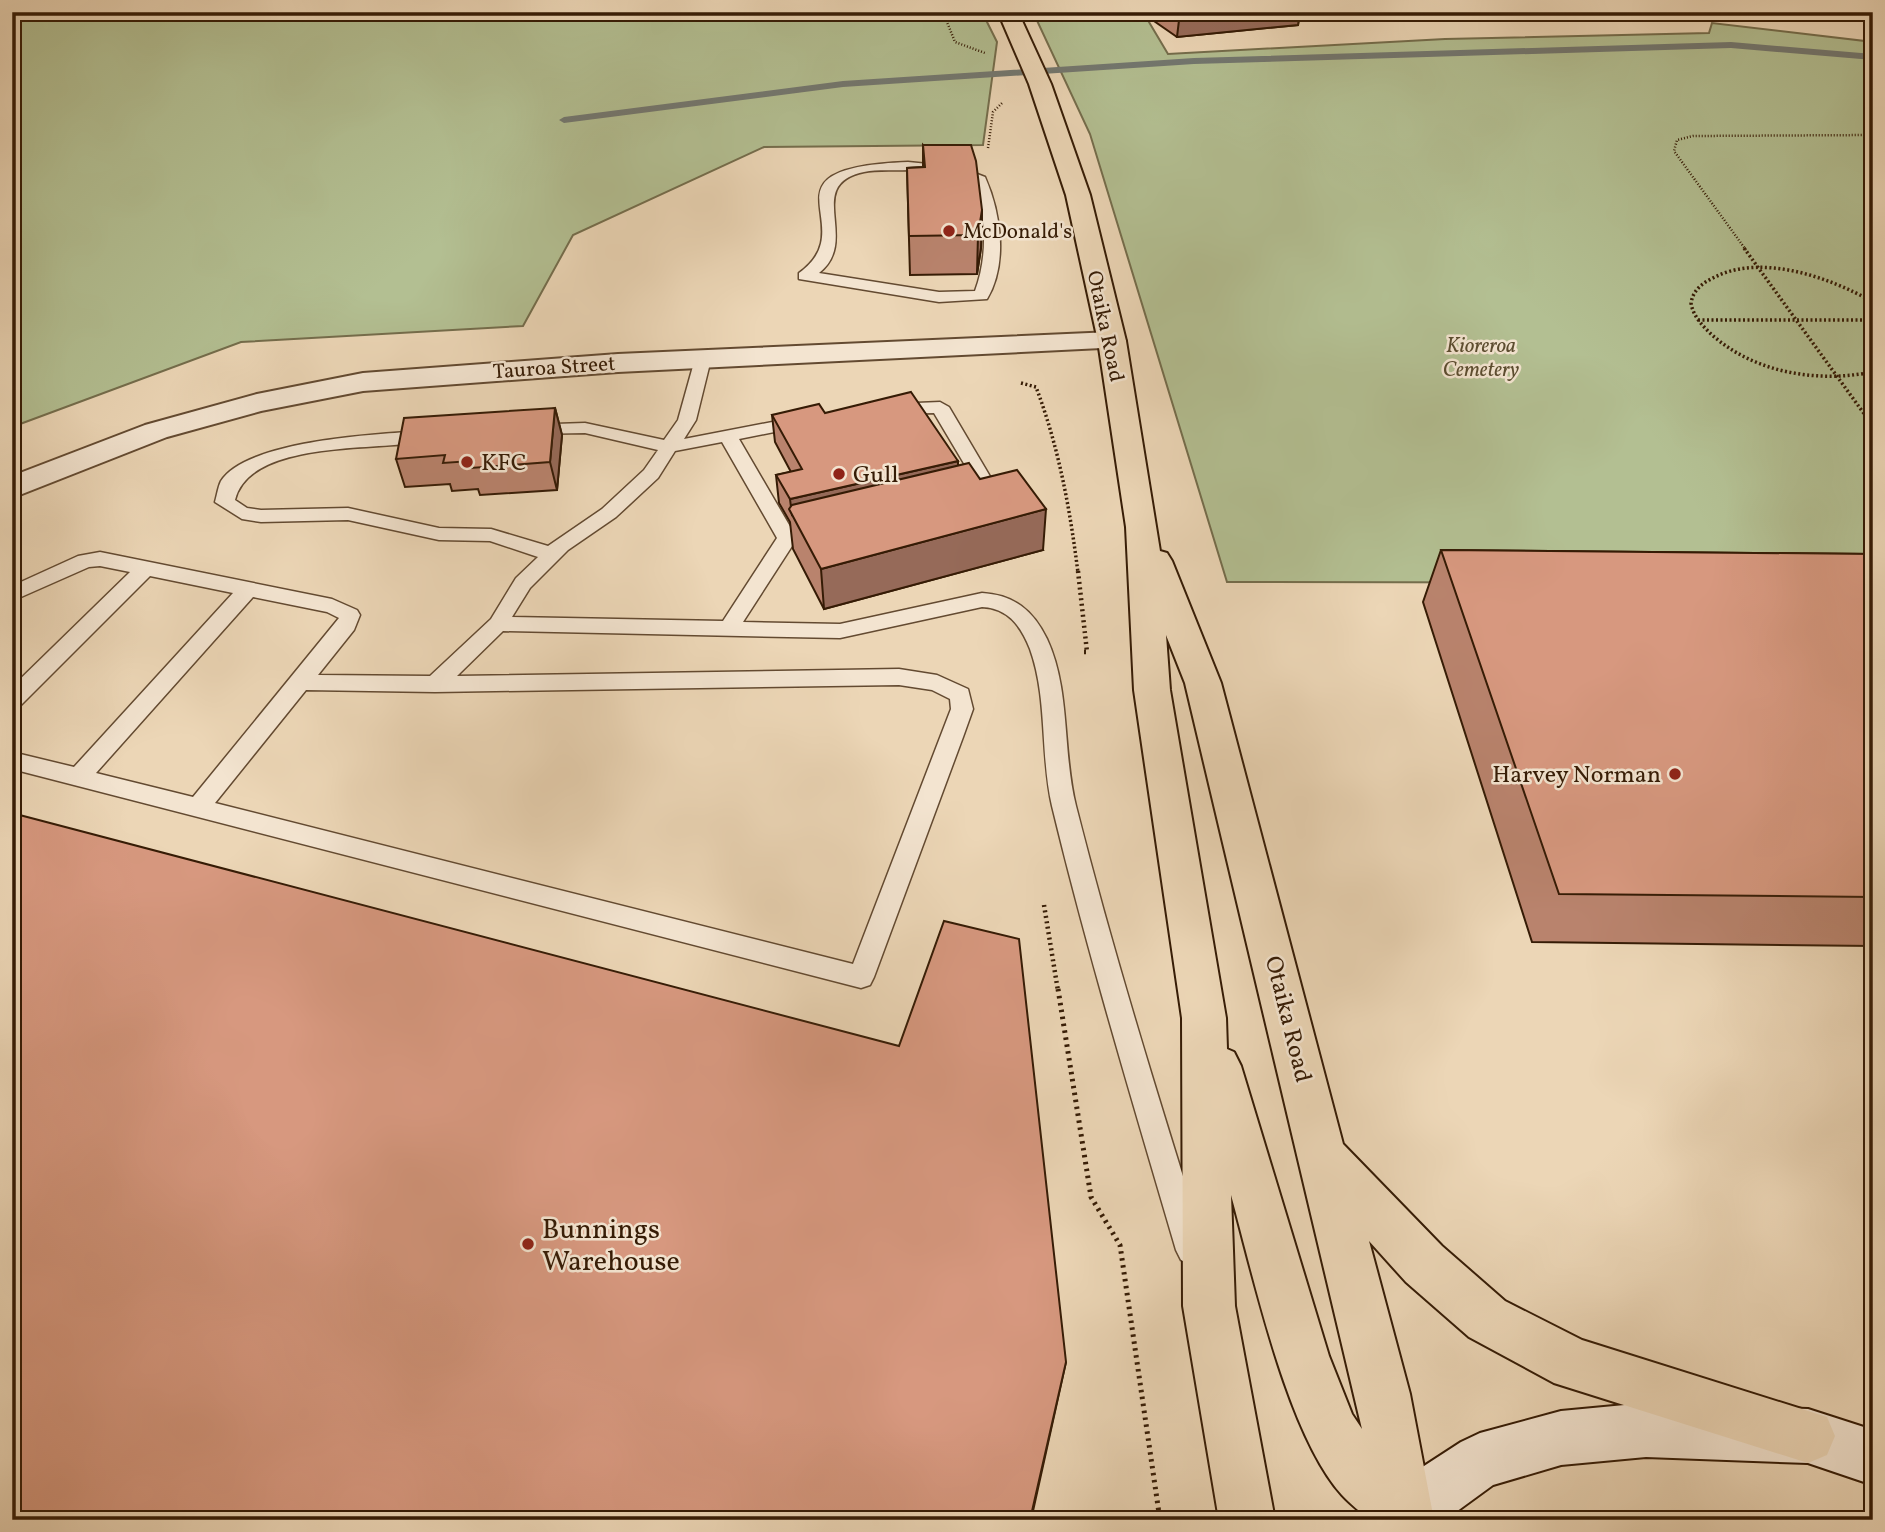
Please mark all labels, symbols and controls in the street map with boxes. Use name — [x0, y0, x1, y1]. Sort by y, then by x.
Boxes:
place label: McDonald's — [963, 218, 1072, 247]
marker: McDonald's — [941, 223, 957, 239]
street label: Otaika Road — [1079, 268, 1130, 385]
park label: Kioreroa Cemetery — [1443, 332, 1520, 385]
street label: Tauroa Street — [492, 350, 616, 387]
place label: KFC — [481, 447, 526, 481]
marker: KFC — [459, 454, 475, 470]
place label: Gull — [853, 459, 898, 493]
marker: Gull — [831, 466, 847, 482]
place label: Harvey Norman — [1492, 759, 1661, 793]
marker: Harvey Norman — [1667, 766, 1683, 782]
street label: Otaika Road — [1255, 953, 1319, 1086]
place label: Bunnings Warehouse — [542, 1211, 680, 1282]
marker: Bunnings Warehouse — [520, 1236, 536, 1252]

